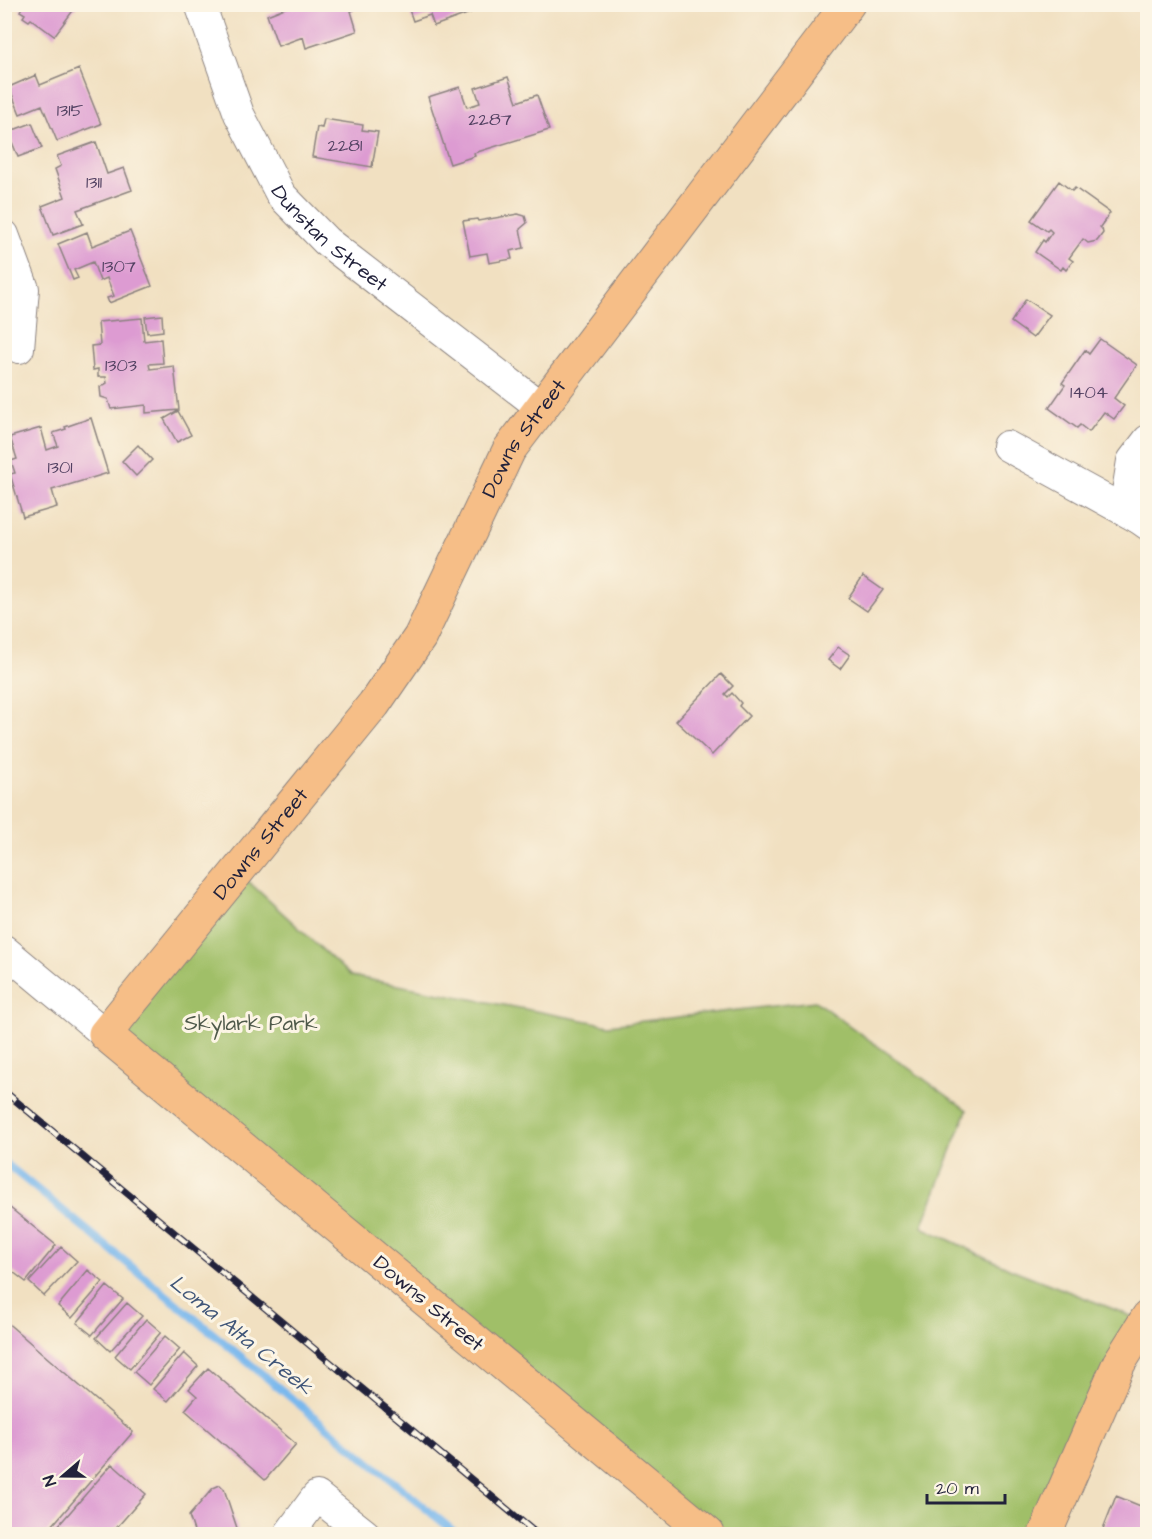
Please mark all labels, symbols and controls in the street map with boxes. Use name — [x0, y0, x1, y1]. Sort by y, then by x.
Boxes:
house number: 1315 — [57, 98, 84, 123]
house number: 2287 — [468, 107, 512, 132]
house number: 2281 — [328, 133, 362, 158]
house number: 1311 — [86, 170, 102, 195]
street label: Dunstan Street — [263, 180, 394, 299]
house number: 1307 — [102, 254, 136, 279]
house number: 1303 — [105, 353, 137, 378]
street label: Downs Street — [475, 373, 573, 502]
house number: 1404 — [1070, 380, 1108, 405]
house number: 1301 — [47, 455, 73, 480]
street label: Downs Street — [206, 781, 315, 906]
park label: Skylark Park — [184, 1009, 318, 1040]
street label: Downs Street — [367, 1248, 491, 1359]
water label: Loma Alta Creek — [163, 1268, 320, 1403]
north arrow — [33, 1446, 93, 1506]
scale bar — [927, 1467, 1005, 1505]
text: N — [38, 1472, 62, 1489]
text: 20 m — [936, 1476, 979, 1501]

